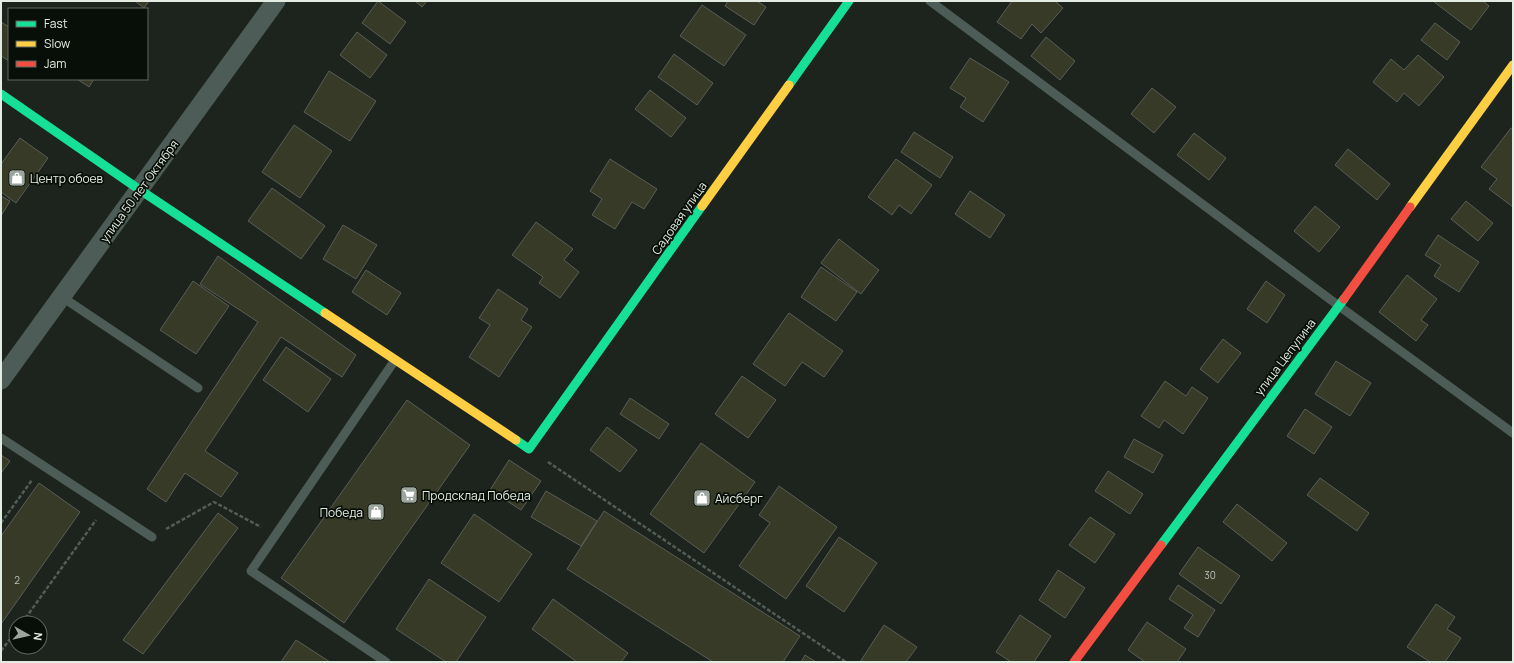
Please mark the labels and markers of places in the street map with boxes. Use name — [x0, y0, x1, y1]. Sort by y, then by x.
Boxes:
shop icon: Центр обоев — [7, 168, 27, 188]
place label: Центр обоев — [30, 170, 103, 187]
supermarket icon: Продсклад Победа — [399, 485, 419, 505]
place label: Продсклад Победа — [422, 487, 531, 504]
shop icon: Айсберг — [692, 488, 712, 508]
place label: Айсберг — [715, 490, 763, 507]
shop icon: Победа — [366, 502, 386, 522]
place label: Победа — [320, 504, 363, 521]

